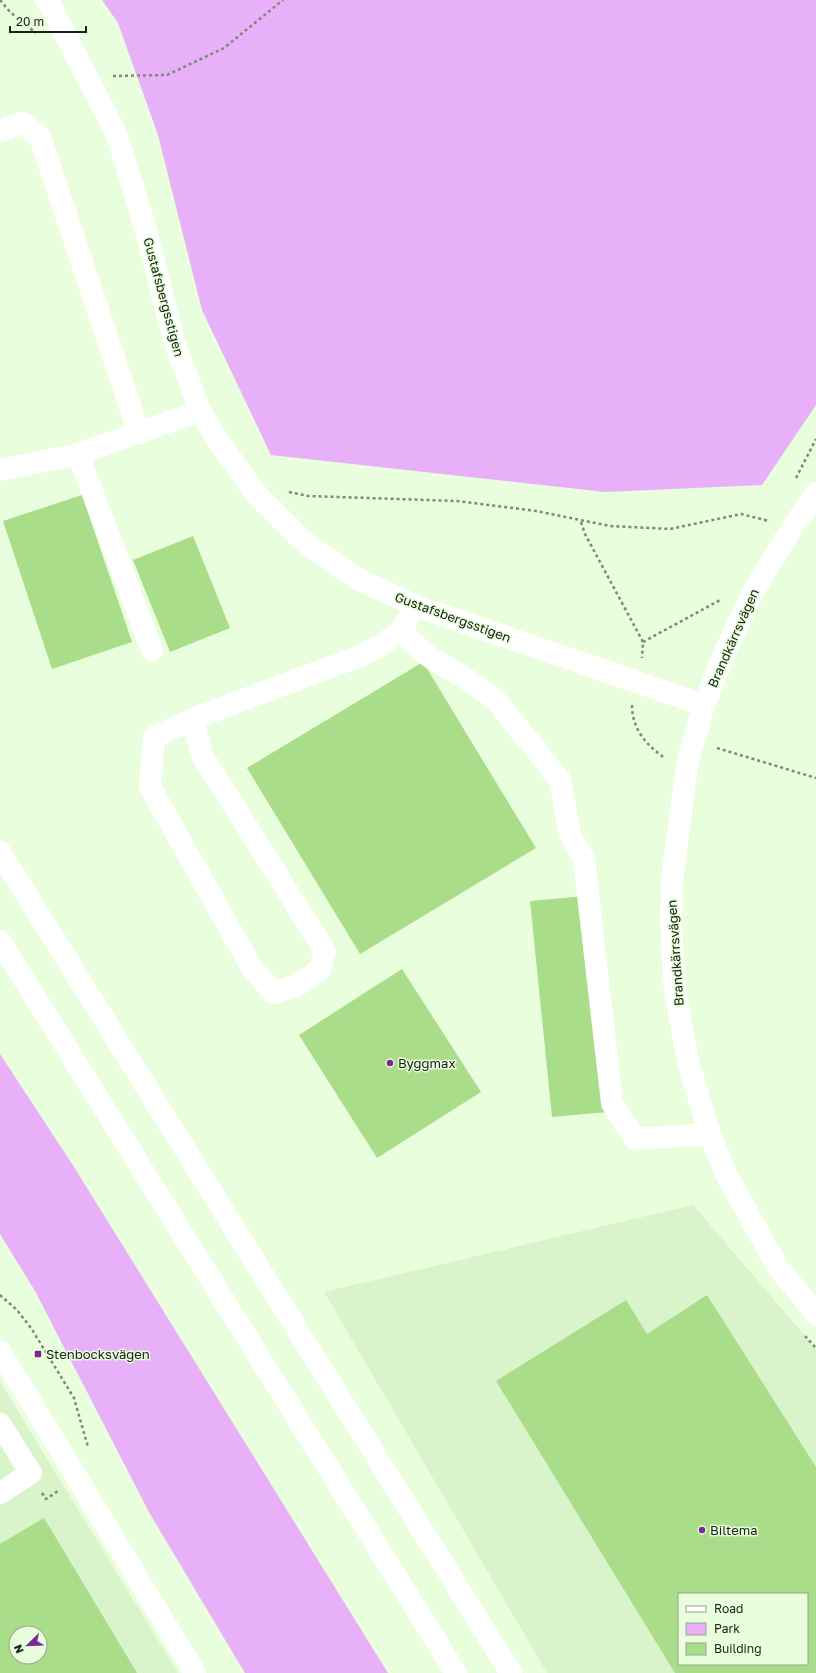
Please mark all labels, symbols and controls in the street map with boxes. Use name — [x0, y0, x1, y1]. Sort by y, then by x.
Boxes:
scale bar — [10, 8, 86, 34]
text: 20 m — [16, 14, 44, 29]
street label: Gustafsbergsstigen — [140, 236, 188, 358]
street label: Brandkärrsvägen — [704, 586, 762, 690]
street label: Gustafsbergsstigen — [393, 589, 513, 645]
street label: Brandkärrsvägen — [663, 899, 687, 1007]
place label: Byggmax — [398, 1055, 456, 1071]
marker: Byggmax — [385, 1058, 395, 1068]
place label: Stenbocksvägen — [46, 1346, 150, 1362]
marker: Stenbocksvägen — [33, 1349, 43, 1359]
place label: Biltema — [710, 1522, 758, 1538]
marker: Biltema — [697, 1525, 707, 1535]
legend — [678, 1593, 808, 1665]
text: Road — [714, 1601, 743, 1616]
text: Park — [714, 1621, 740, 1636]
north arrow — [8, 1625, 48, 1665]
text: Building — [714, 1641, 762, 1656]
text: N — [11, 1643, 26, 1655]

